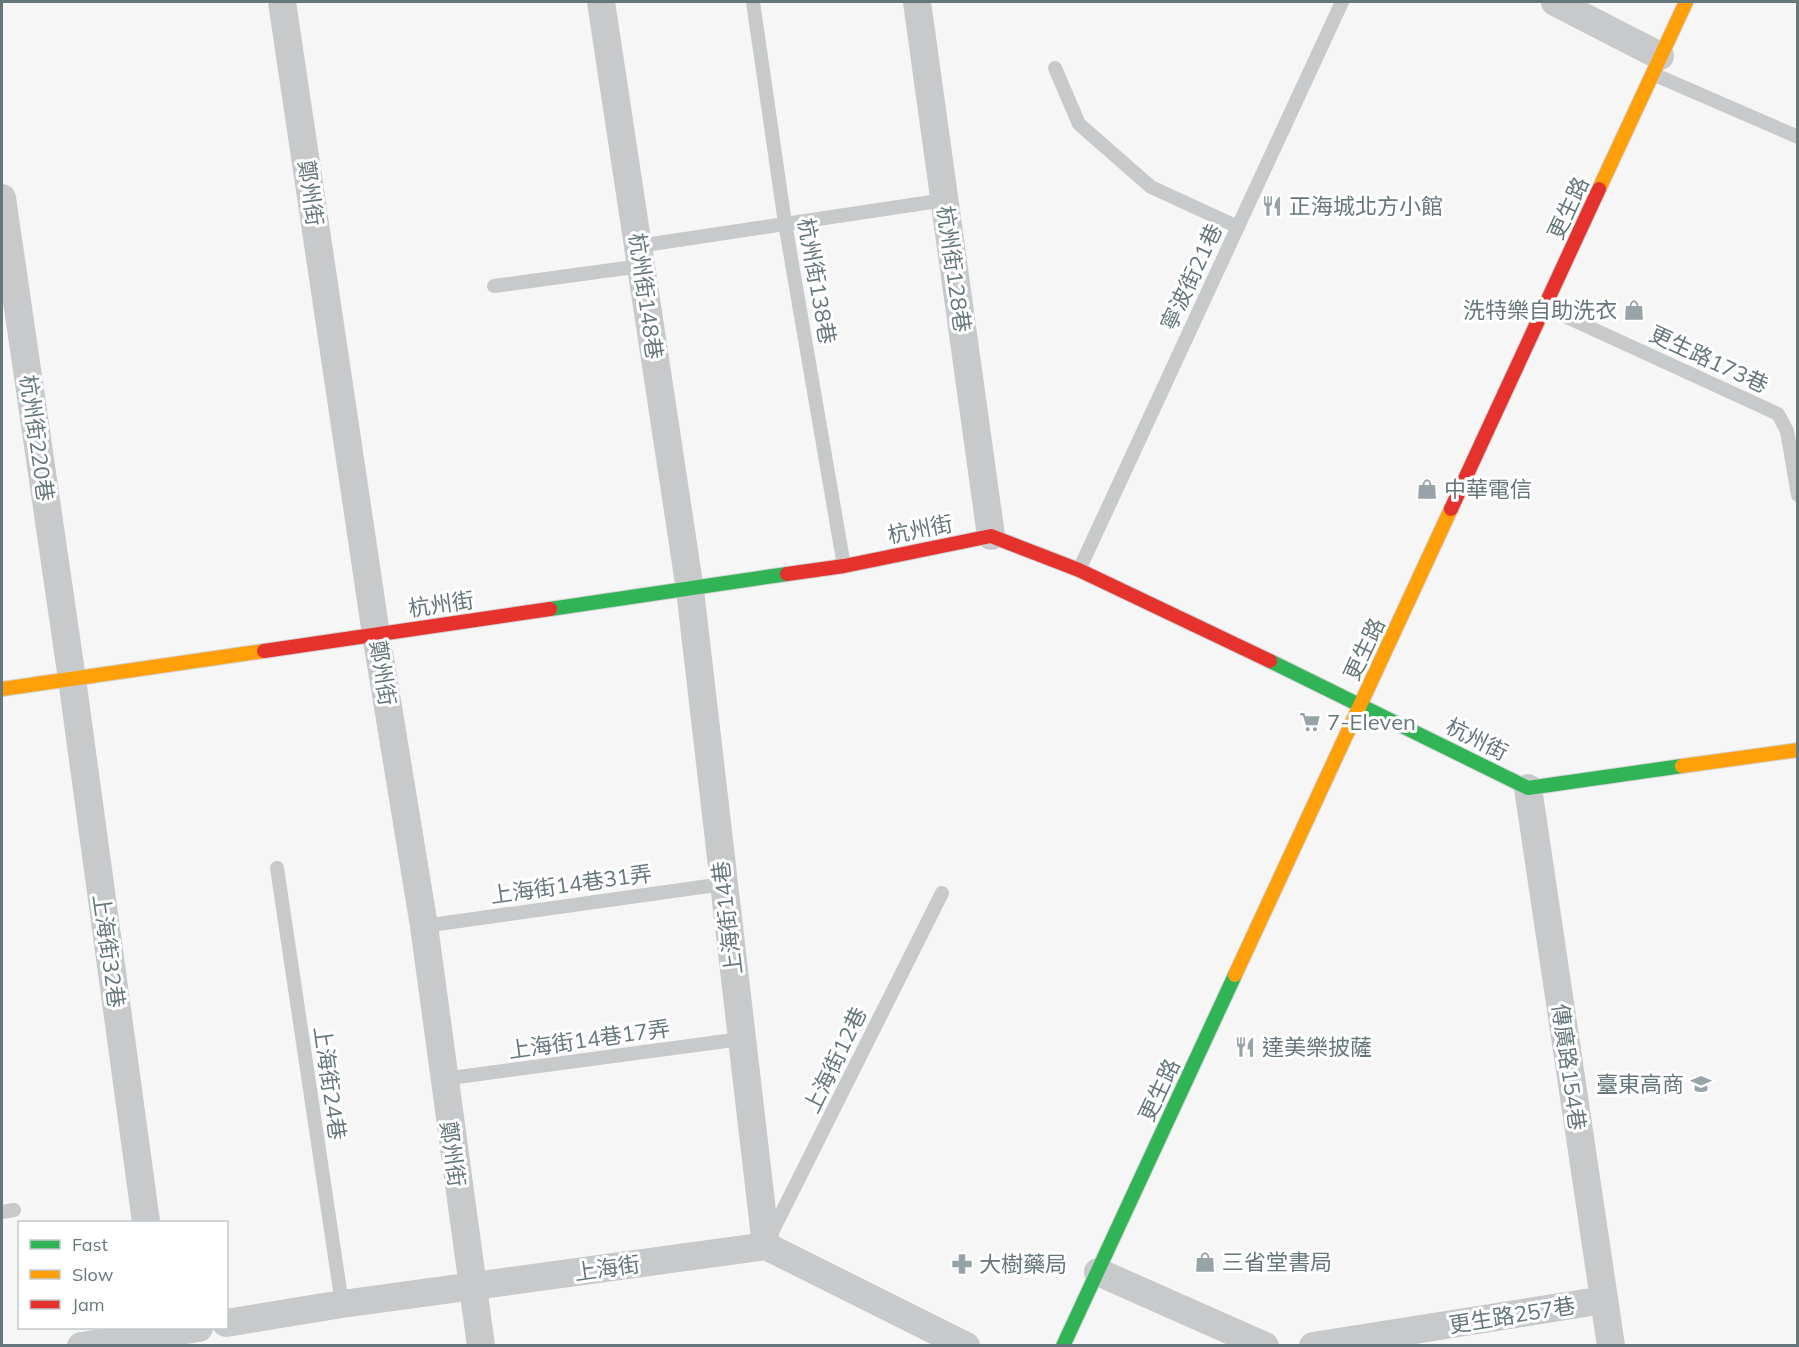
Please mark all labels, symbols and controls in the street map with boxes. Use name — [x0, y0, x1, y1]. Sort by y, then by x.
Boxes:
street label: 鄭州街 — [293, 158, 329, 228]
street label: 更生路 — [1541, 172, 1595, 244]
place label: 正海城北方小館 — [1289, 192, 1443, 220]
restaurant icon: 正海城北方小館 — [1260, 194, 1284, 218]
street label: 杭州街128巷 — [931, 204, 977, 334]
street label: 杭州街138巷 — [792, 216, 842, 346]
street label: 寧波街21巷 — [1154, 219, 1228, 335]
street label: 杭州街148巷 — [623, 231, 669, 361]
place label: 洗特樂自助洗衣 — [1463, 296, 1617, 324]
shop icon: 洗特樂自助洗衣 — [1622, 298, 1646, 322]
street label: 更生路173巷 — [1645, 319, 1773, 399]
street label: 杭州街220巷 — [14, 373, 60, 503]
place label: 中華電信 — [1444, 475, 1532, 503]
shop icon: 中華電信 — [1415, 477, 1439, 501]
street label: 杭州街 — [885, 509, 955, 549]
street label: 杭州街 — [406, 586, 476, 622]
street label: 更生路 — [1337, 613, 1391, 685]
street label: 鄭州街 — [364, 638, 402, 708]
place label: 7-Eleven — [1327, 708, 1416, 736]
supermarket icon: 7-Eleven — [1298, 710, 1322, 734]
street label: 杭州街 — [1441, 712, 1513, 766]
street label: 上海街14巷31弄 — [488, 859, 654, 909]
street label: 上海街14巷 — [706, 860, 748, 976]
street label: 上海街32巷 — [87, 892, 131, 1010]
street label: 上海街12巷 — [797, 1002, 873, 1118]
street label: 傳廣路154巷 — [1546, 1002, 1592, 1132]
street label: 上海街14巷17弄 — [506, 1014, 672, 1064]
street label: 上海街24巷 — [308, 1024, 352, 1142]
place label: 達美樂披薩 — [1262, 1033, 1372, 1061]
restaurant icon: 達美樂披薩 — [1233, 1035, 1257, 1059]
street label: 更生路 — [1132, 1054, 1186, 1126]
place label: 臺東高商 — [1596, 1070, 1684, 1098]
school or university icon: 臺東高商 — [1689, 1072, 1713, 1096]
street label: 鄭州街 — [435, 1119, 471, 1189]
legend — [18, 1221, 228, 1329]
text: Fast — [72, 1233, 108, 1256]
place label: 三省堂書局 — [1222, 1248, 1332, 1276]
street label: 上海街 — [572, 1250, 642, 1286]
place label: 大樹藥局 — [979, 1250, 1067, 1278]
shop icon: 三省堂書局 — [1193, 1250, 1217, 1274]
pharmacy icon: 大樹藥局 — [950, 1252, 974, 1276]
text: Slow — [72, 1263, 114, 1286]
street label: 更生路257巷 — [1447, 1291, 1577, 1339]
text: Jam — [72, 1293, 105, 1316]

